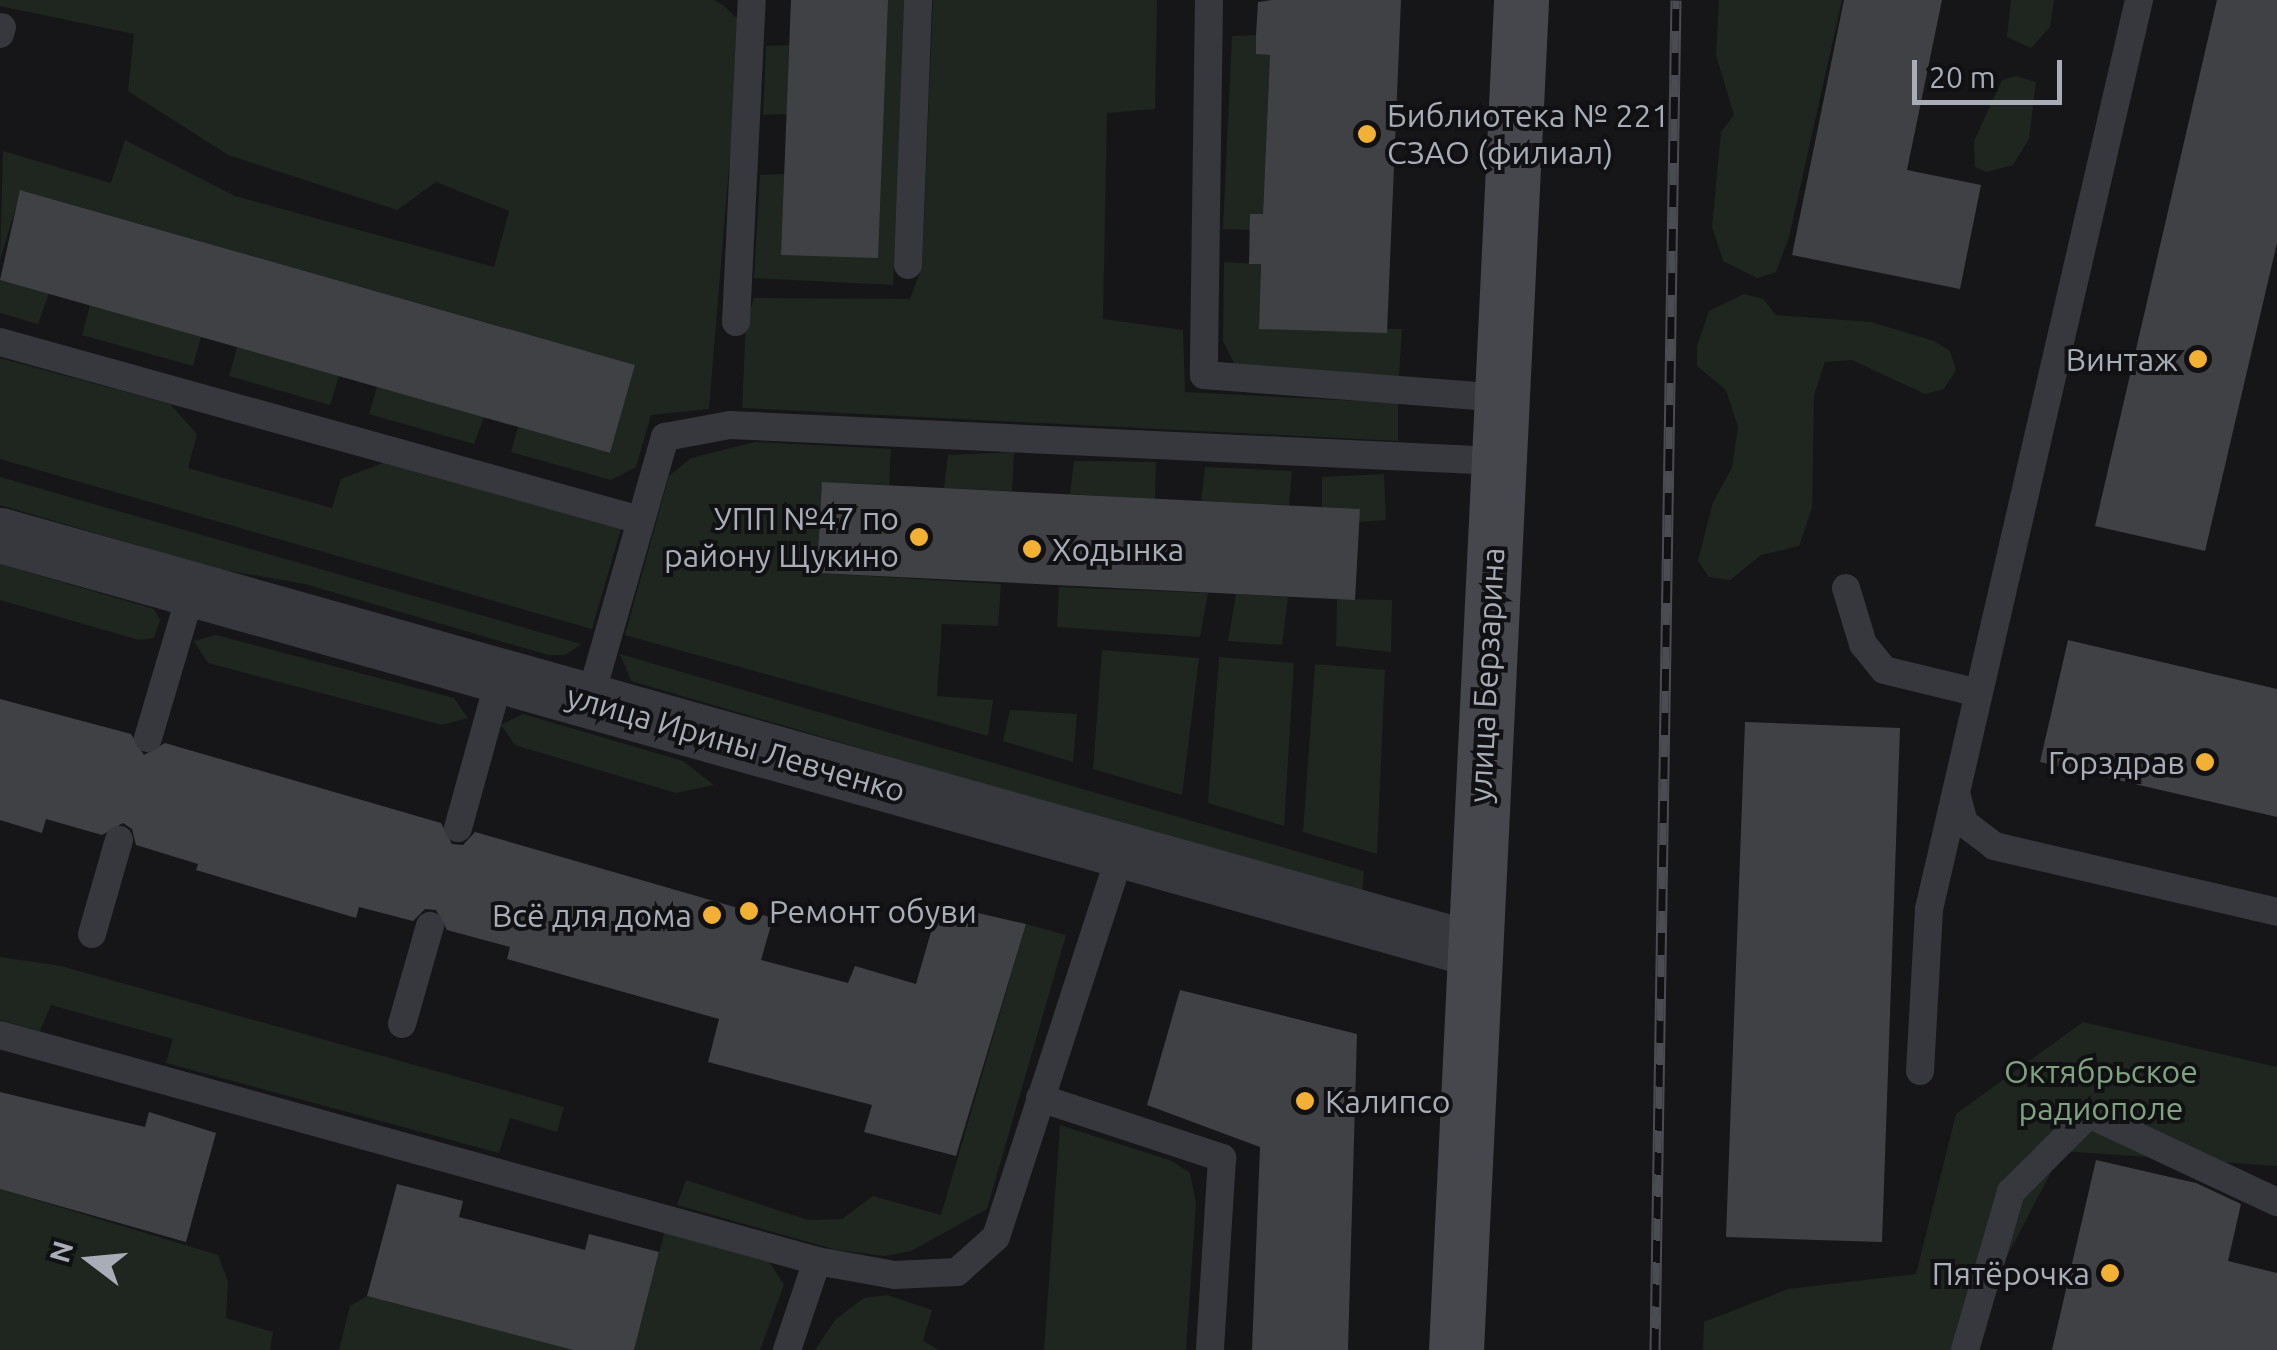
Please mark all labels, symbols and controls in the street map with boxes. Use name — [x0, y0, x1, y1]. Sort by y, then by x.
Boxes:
scale bar — [1917, 40, 2067, 102]
text: 20 m — [1929, 60, 1996, 94]
place label: Библиотека № 221 СЗАО (филиал) — [1387, 97, 1670, 172]
marker: Библиотека № 221 СЗАО (филиал) — [1356, 123, 1378, 145]
place label: Винтаж — [2066, 340, 2178, 378]
marker: Винтаж — [2187, 348, 2209, 370]
place label: УПП №47 по району Щукино — [664, 500, 899, 575]
marker: УПП №47 по району Щукино — [908, 526, 930, 548]
place label: Ходынка — [1052, 530, 1184, 568]
marker: Ходынка — [1021, 538, 1043, 560]
street label: улица Берзарина — [1460, 546, 1512, 804]
street label: улица Ирины Левченко — [562, 676, 910, 810]
place label: Горздрав — [2048, 743, 2185, 781]
marker: Горздрав — [2194, 751, 2216, 773]
place label: Ремонт обуви — [769, 892, 977, 930]
place label: Всё для дома — [492, 896, 692, 934]
marker: Ремонт обуви — [738, 900, 760, 922]
marker: Всё для дома — [701, 904, 723, 926]
park label: Октябрьское радиополе — [2004, 1053, 2198, 1128]
place label: Калипсо — [1325, 1082, 1450, 1120]
marker: Калипсо — [1294, 1090, 1316, 1112]
north arrow — [40, 1210, 140, 1310]
text: N — [43, 1237, 78, 1266]
place label: Пятёрочка — [1932, 1254, 2090, 1292]
marker: Пятёрочка — [2099, 1262, 2121, 1284]

